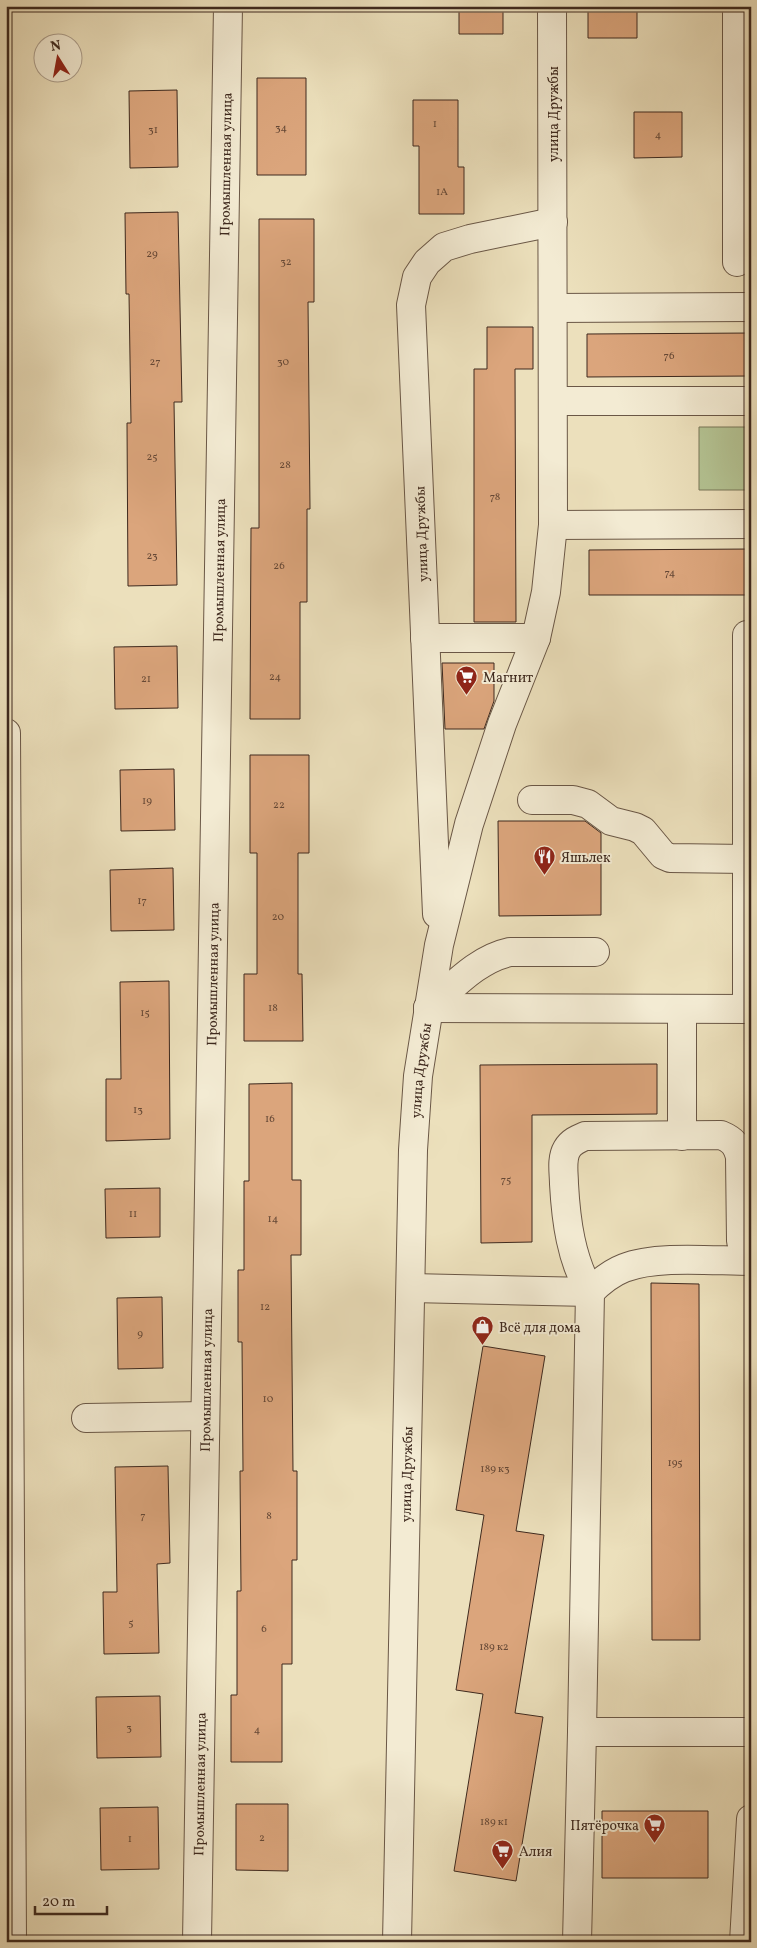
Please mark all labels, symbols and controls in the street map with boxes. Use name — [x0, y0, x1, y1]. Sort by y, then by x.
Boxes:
north arrow — [32, 32, 82, 82]
text: N — [49, 36, 63, 57]
street label: улица Дружбы — [545, 66, 564, 162]
street label: Промышленная улица — [216, 92, 238, 236]
house number: 1 — [433, 117, 437, 132]
house number: 34 — [275, 121, 288, 136]
house number: 31 — [148, 123, 158, 138]
house number: 4 — [655, 128, 662, 143]
house number: 1А — [436, 185, 448, 200]
house number: 29 — [146, 247, 158, 262]
house number: 32 — [280, 255, 292, 270]
house number: 76 — [664, 349, 675, 364]
house number: 27 — [150, 355, 160, 370]
house number: 30 — [277, 355, 289, 370]
house number: 25 — [146, 450, 158, 465]
house number: 28 — [279, 458, 291, 473]
street label: улица Дружбы — [411, 486, 434, 582]
house number: 78 — [490, 490, 501, 505]
street label: Промышленная улица — [210, 498, 231, 642]
house number: 23 — [146, 549, 158, 564]
house number: 26 — [273, 559, 285, 574]
house number: 74 — [665, 566, 676, 581]
supermarket icon: Магнит — [455, 665, 479, 696]
place label: Магнит — [483, 669, 533, 688]
house number: 24 — [269, 670, 281, 685]
house number: 21 — [141, 672, 151, 687]
house number: 19 — [142, 794, 152, 809]
house number: 22 — [273, 798, 285, 813]
restaurant icon: Яшьлек — [533, 845, 557, 876]
place label: Яшьлек — [561, 849, 611, 868]
house number: 17 — [137, 894, 147, 909]
street label: Промышленная улица — [203, 902, 225, 1046]
house number: 20 — [272, 910, 285, 925]
house number: 18 — [268, 1001, 278, 1016]
house number: 15 — [140, 1006, 150, 1021]
street label: улица Дружбы — [407, 1022, 437, 1119]
house number: 13 — [133, 1103, 143, 1118]
house number: 16 — [265, 1112, 275, 1127]
house number: 75 — [501, 1173, 511, 1188]
house number: 11 — [129, 1207, 137, 1222]
house number: 14 — [268, 1212, 279, 1227]
house number: 12 — [260, 1300, 270, 1315]
street label: Промышленная улица — [197, 1308, 218, 1452]
shop icon: Всё для дома — [471, 1315, 495, 1346]
place label: Всё для дома — [499, 1319, 581, 1338]
house number: 9 — [137, 1327, 143, 1342]
house number: 10 — [263, 1392, 274, 1407]
street label: улица Дружбы — [397, 1426, 418, 1522]
house number: 195 — [667, 1456, 683, 1471]
house number: 189 к3 — [480, 1462, 510, 1477]
house number: 7 — [140, 1509, 146, 1524]
house number: 8 — [266, 1509, 272, 1524]
house number: 5 — [128, 1616, 134, 1631]
house number: 6 — [261, 1622, 267, 1637]
house number: 189 к2 — [479, 1640, 509, 1655]
street label: Промышленная улица — [190, 1712, 212, 1856]
house number: 3 — [126, 1721, 132, 1736]
house number: 4 — [254, 1723, 261, 1738]
supermarket icon: Пятёрочка — [643, 1813, 667, 1844]
house number: 189 к1 — [480, 1815, 508, 1830]
place label: Пятёрочка — [570, 1817, 639, 1836]
house number: 2 — [259, 1831, 265, 1846]
house number: 1 — [128, 1832, 132, 1847]
supermarket icon: Алия — [491, 1839, 515, 1870]
place label: Алия — [519, 1843, 552, 1862]
scale bar — [35, 1883, 108, 1915]
text: 20 m — [42, 1892, 75, 1913]

